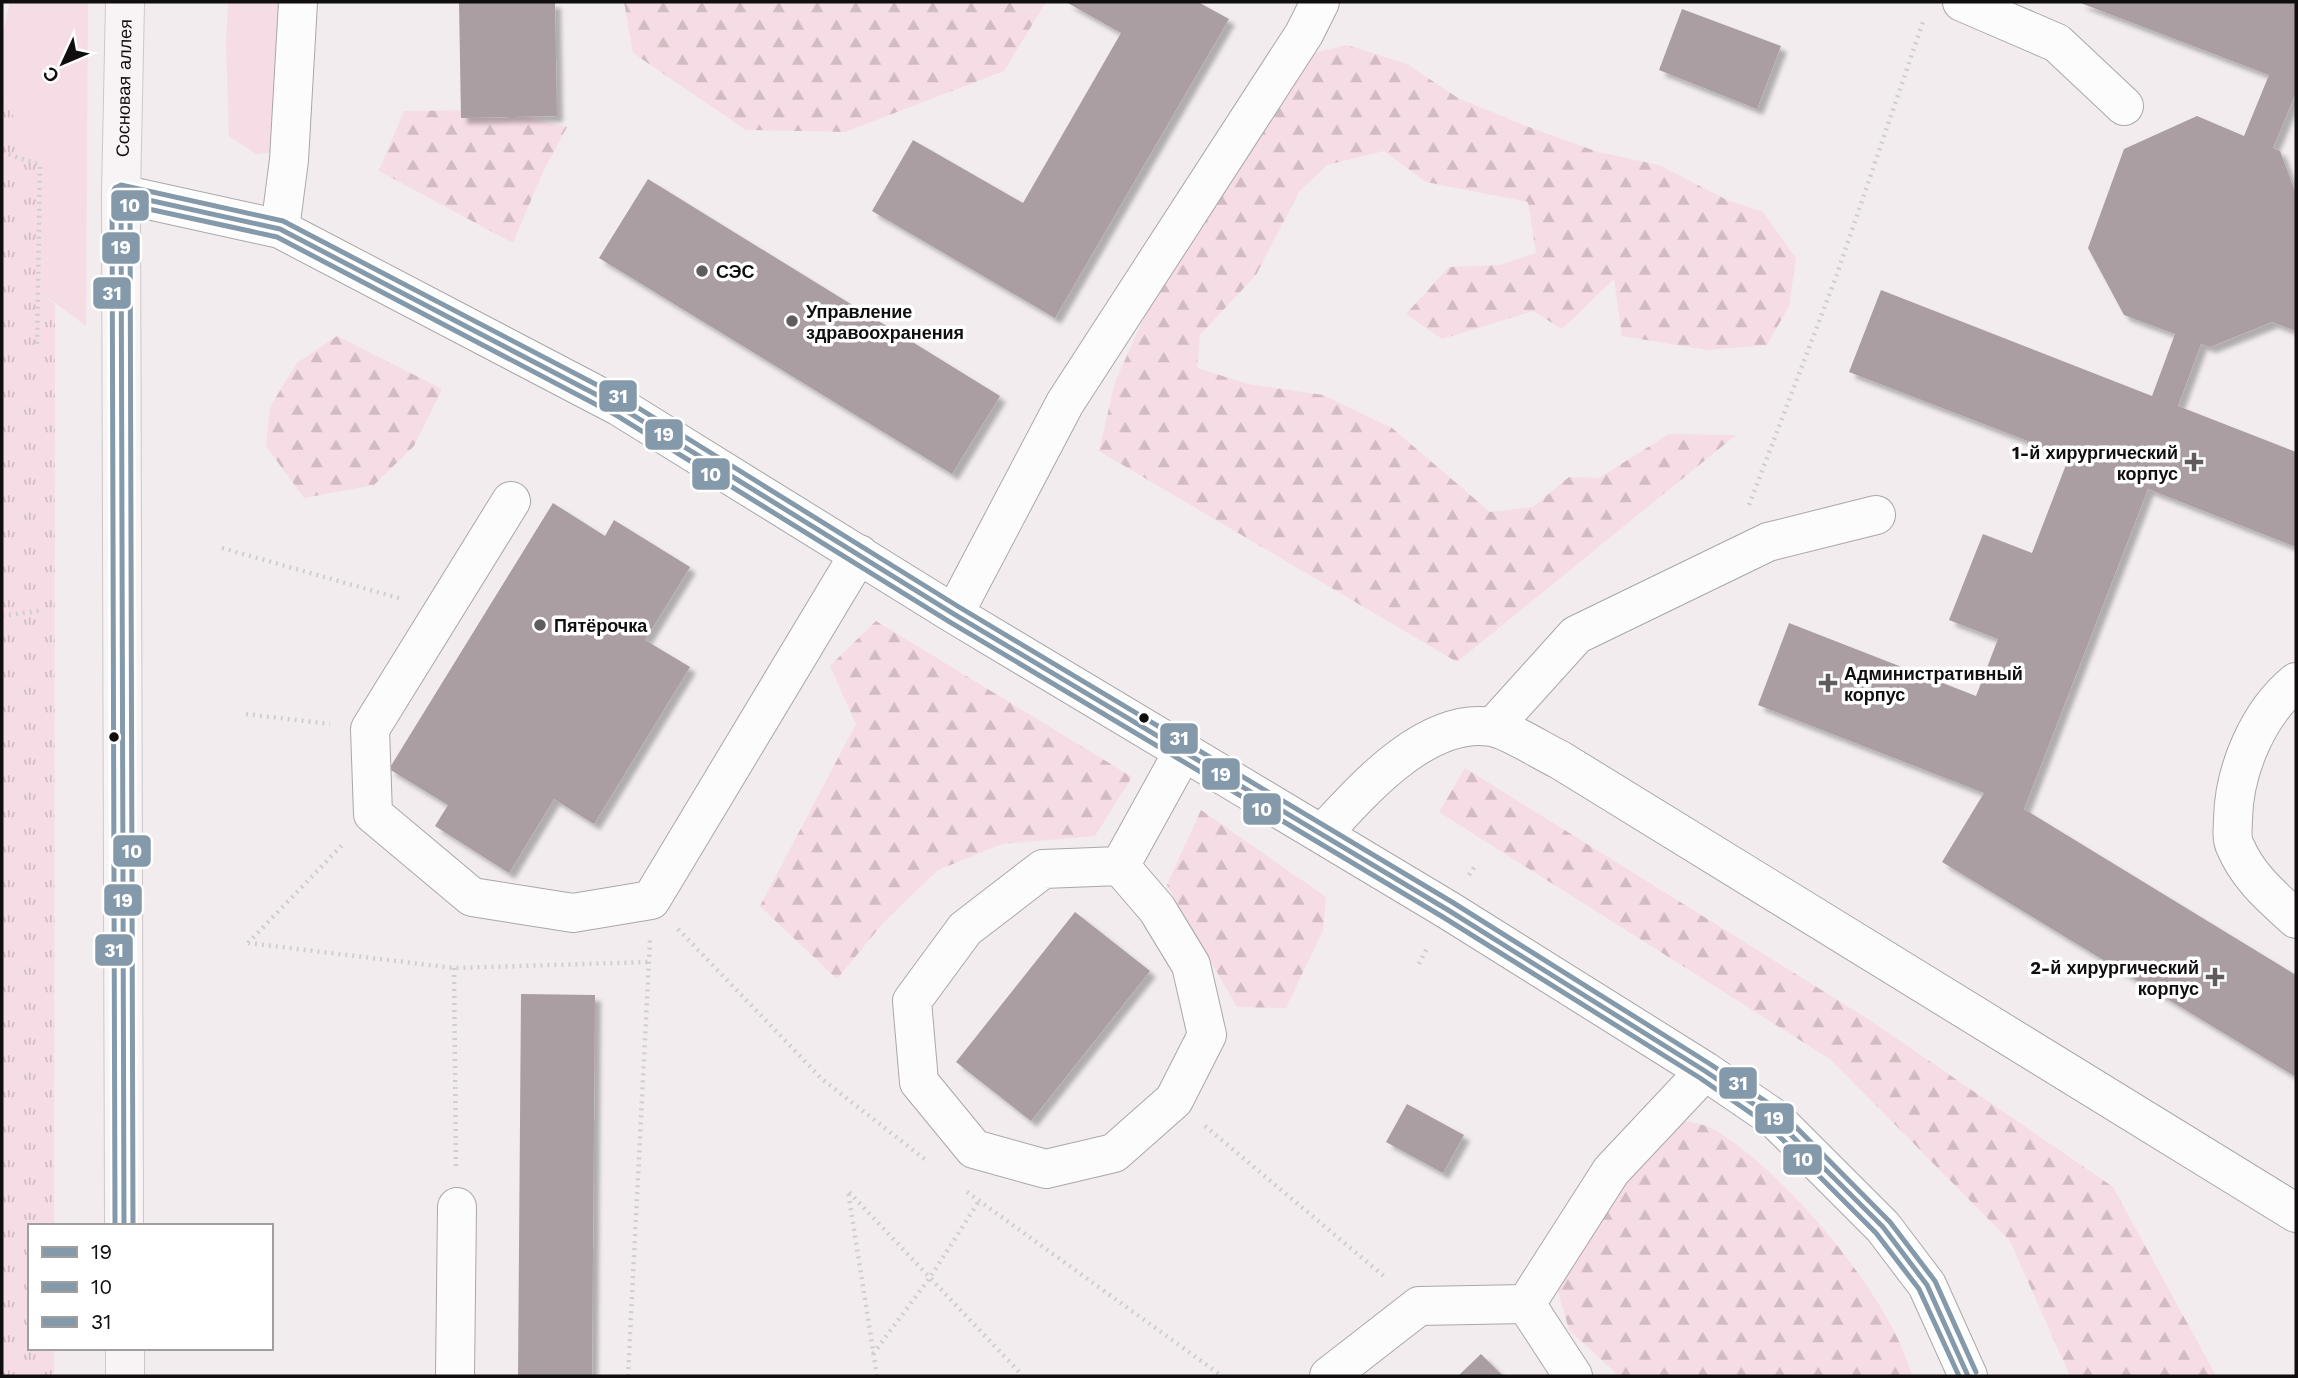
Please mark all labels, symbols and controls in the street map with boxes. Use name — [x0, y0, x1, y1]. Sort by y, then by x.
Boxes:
street label: Сосновая аллея — [111, 19, 135, 157]
north arrow — [28, 28, 98, 98]
text: С — [38, 61, 64, 87]
line badge: 10 — [110, 189, 150, 222]
text: 10 — [120, 194, 140, 217]
line badge: 19 — [101, 231, 141, 265]
text: 19 — [111, 236, 131, 259]
place label: СЭС — [716, 261, 755, 282]
marker: СЭС — [694, 263, 710, 279]
line badge: 31 — [92, 276, 132, 310]
text: 31 — [102, 282, 122, 305]
place label: Управление здравоохранения — [806, 301, 964, 343]
marker: Управление здравоохранения — [784, 313, 800, 329]
line badge: 31 — [598, 379, 638, 413]
text: 31 — [608, 385, 628, 408]
line badge: 19 — [644, 418, 684, 451]
text: 19 — [654, 423, 674, 446]
place label: 1-й хирургический корпус — [2012, 442, 2178, 484]
marker: 1-й хирургический корпус — [2184, 452, 2204, 472]
line badge: 10 — [691, 457, 731, 491]
text: 10 — [701, 463, 721, 486]
place label: Пятёрочка — [554, 615, 648, 636]
marker: Пятёрочка — [532, 617, 548, 633]
place label: Административный корпус — [1844, 663, 2023, 705]
marker: Административный корпус — [1818, 673, 1838, 693]
unlabelled marker — [1137, 711, 1151, 725]
line badge: 31 — [1159, 722, 1199, 755]
text: 31 — [1169, 727, 1189, 750]
unlabelled marker — [107, 730, 121, 744]
line badge: 19 — [1201, 757, 1241, 791]
text: 19 — [1211, 763, 1231, 786]
line badge: 10 — [1242, 792, 1282, 826]
text: 10 — [1252, 798, 1272, 821]
line badge: 10 — [112, 834, 152, 868]
text: 10 — [122, 840, 142, 863]
line badge: 19 — [103, 883, 143, 917]
text: 19 — [113, 889, 133, 912]
line badge: 31 — [94, 933, 134, 967]
text: 31 — [104, 939, 124, 962]
place label: 2-й хирургический корпус — [2030, 957, 2199, 999]
marker: 2-й хирургический корпус — [2205, 967, 2225, 987]
line badge: 31 — [1718, 1066, 1758, 1100]
text: 31 — [1728, 1072, 1748, 1095]
line badge: 19 — [1754, 1102, 1795, 1135]
text: 19 — [1764, 1107, 1784, 1130]
line badge: 10 — [1782, 1143, 1823, 1176]
text: 10 — [1793, 1148, 1813, 1171]
legend — [28, 1224, 273, 1350]
text: 19 — [91, 1239, 112, 1264]
text: 10 — [91, 1274, 112, 1299]
text: 31 — [91, 1309, 111, 1334]

